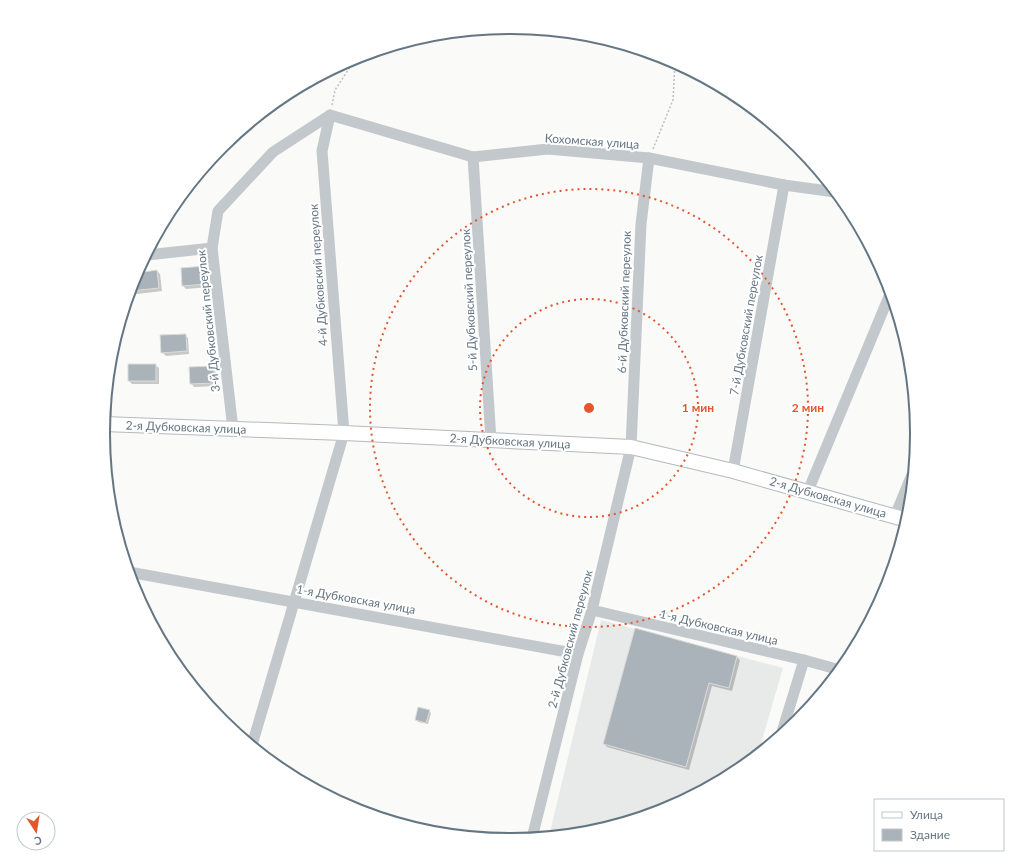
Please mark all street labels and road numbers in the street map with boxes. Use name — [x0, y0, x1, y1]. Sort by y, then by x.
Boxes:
street label: Кохомская улица — [544, 130, 640, 152]
street label: 4-й Дубковский переулок — [305, 203, 330, 347]
street label: 5-й Дубковский переулок — [458, 228, 480, 372]
street label: 6-й Дубковский переулок — [614, 230, 634, 374]
street label: 3-й Дубковский переулок — [193, 248, 223, 393]
street label: 7-й Дубковский переулок — [726, 253, 766, 397]
street label: 2-я Дубковская улица — [125, 417, 247, 437]
street label: 2-я Дубковская улица — [449, 430, 571, 452]
street label: 2-я Дубковская улица — [768, 473, 888, 521]
street label: 2-й Дубковский переулок — [544, 567, 596, 710]
street label: 1-я Дубковская улица — [295, 581, 417, 617]
street label: 1-я Дубковская улица — [658, 606, 780, 648]

